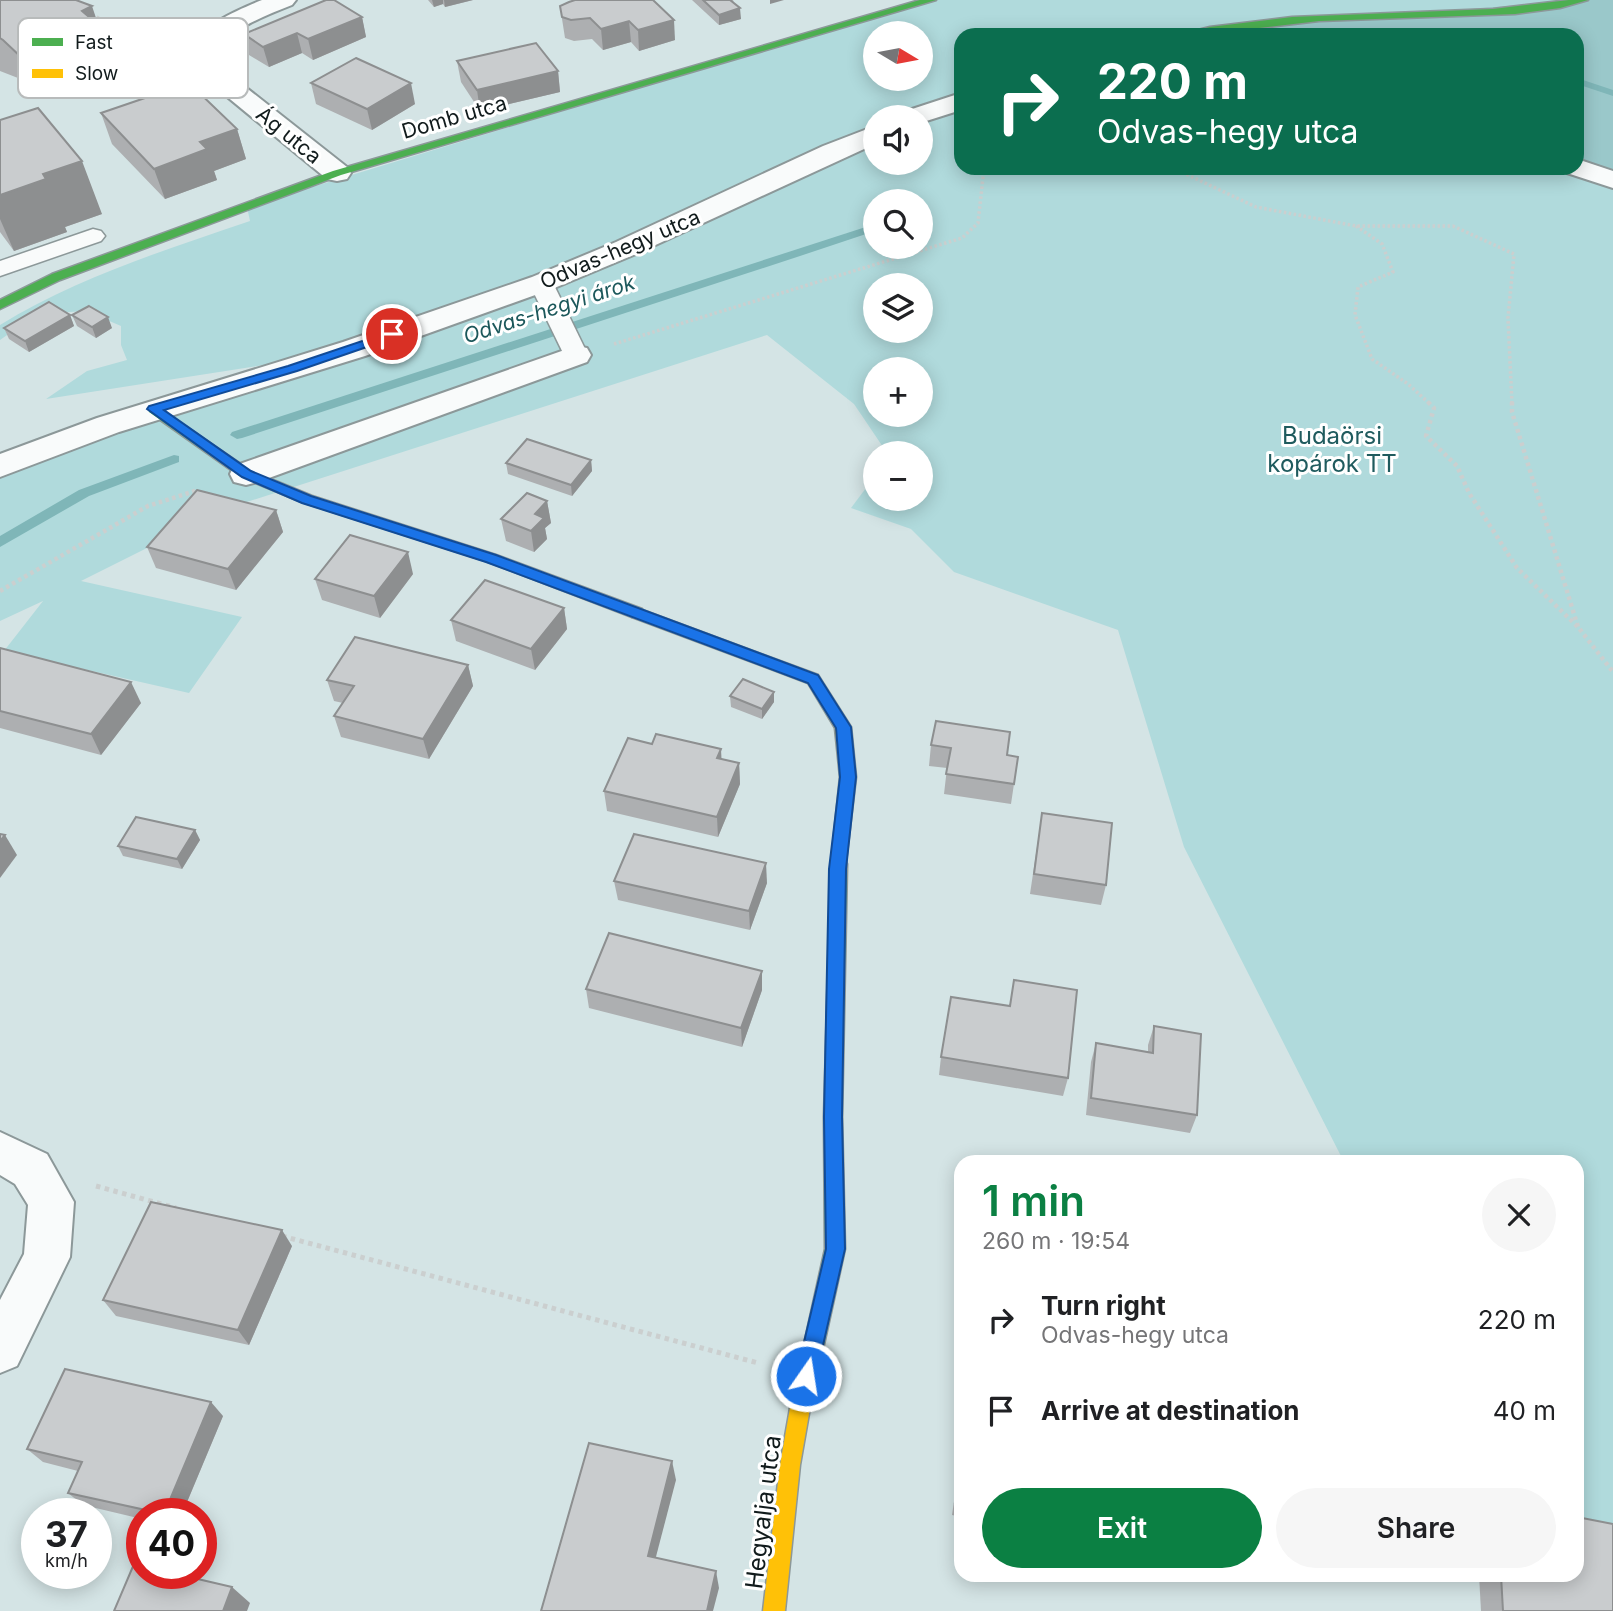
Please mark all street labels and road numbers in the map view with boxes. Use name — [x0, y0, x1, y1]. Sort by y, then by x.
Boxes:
street label: Domb utca — [399, 90, 509, 144]
street label: Ág utca — [251, 100, 327, 169]
street label: Odvas-hegy utca — [536, 204, 704, 294]
street label: Hegyalja utca — [739, 1434, 787, 1590]

